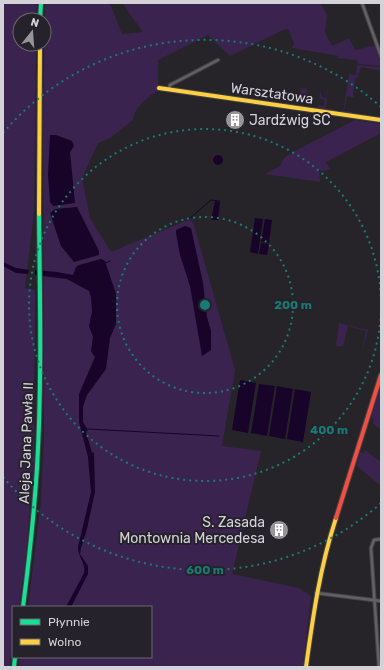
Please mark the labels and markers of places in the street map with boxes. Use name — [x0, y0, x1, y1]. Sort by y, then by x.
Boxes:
building icon: Jardźwig SC — [224, 109, 246, 131]
place label: Jardźwig SC — [249, 112, 331, 129]
centre of rings — [198, 298, 212, 312]
place label: S. Zasada Montownia Mercedesa — [119, 514, 265, 547]
building icon: S. Zasada Montownia Mercedesa — [268, 519, 290, 541]

